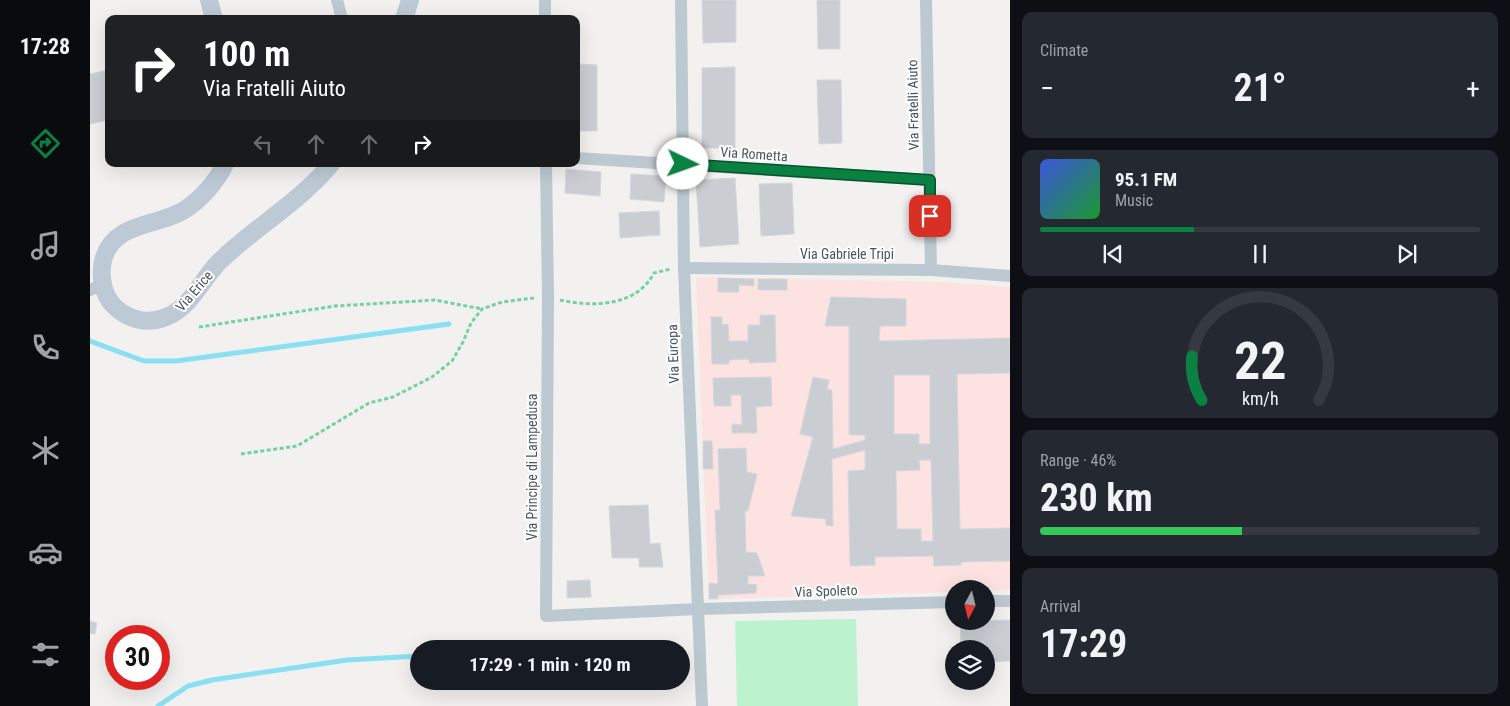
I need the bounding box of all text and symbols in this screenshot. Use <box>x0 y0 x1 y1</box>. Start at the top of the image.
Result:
text: 17:28 <box>20 34 70 59</box>
text: 100 m <box>203 34 290 75</box>
icon: right <box>120 35 185 100</box>
text: Climate <box>1040 41 1088 60</box>
street label: Via Fratelli Aiuto <box>904 59 922 151</box>
text: 21° <box>1233 66 1287 110</box>
text: − <box>1040 72 1054 105</box>
text: + <box>1466 72 1480 105</box>
text: Via Fratelli Aiuto <box>203 76 346 101</box>
icon: directions <box>28 126 63 161</box>
icon: left <box>249 130 277 158</box>
icon: ahead <box>302 130 330 158</box>
icon: ahead <box>355 130 383 158</box>
icon: right <box>408 130 436 158</box>
position arrow <box>656 137 708 189</box>
street label: Via Rometta <box>720 144 788 164</box>
text: 95.1 FM <box>1115 168 1177 191</box>
text: Music <box>1115 191 1153 210</box>
pin <box>909 195 951 237</box>
icon: arrive <box>916 202 944 230</box>
icon: music <box>28 228 63 263</box>
icon: previous <box>1099 240 1127 268</box>
icon: pause <box>1246 240 1274 268</box>
icon: next <box>1393 240 1421 268</box>
street label: Via Gabriele Tripi <box>800 246 894 262</box>
street label: Via Erice <box>172 267 216 315</box>
street label: Via Europa <box>664 324 682 384</box>
icon: phone <box>28 330 63 365</box>
text: 22 <box>1234 331 1286 392</box>
text: km/h <box>1242 388 1278 409</box>
street label: Via Principe di Lampedusa <box>524 394 540 540</box>
icon: climate <box>28 433 63 468</box>
text: Range · 46% <box>1040 451 1116 470</box>
text: 230 km <box>1040 476 1153 520</box>
icon: car <box>28 535 63 570</box>
north arrow <box>945 580 995 630</box>
map controls <box>945 580 995 690</box>
street label: Via Spoleto <box>794 582 858 600</box>
text: Arrival <box>1040 597 1081 616</box>
text: 17:29 <box>1040 622 1127 666</box>
speed limit sign: 30 <box>105 625 170 690</box>
icon: filters <box>28 637 63 672</box>
button: layers <box>945 640 995 690</box>
text: 17:29 · 1 min · 120 m <box>469 653 631 676</box>

